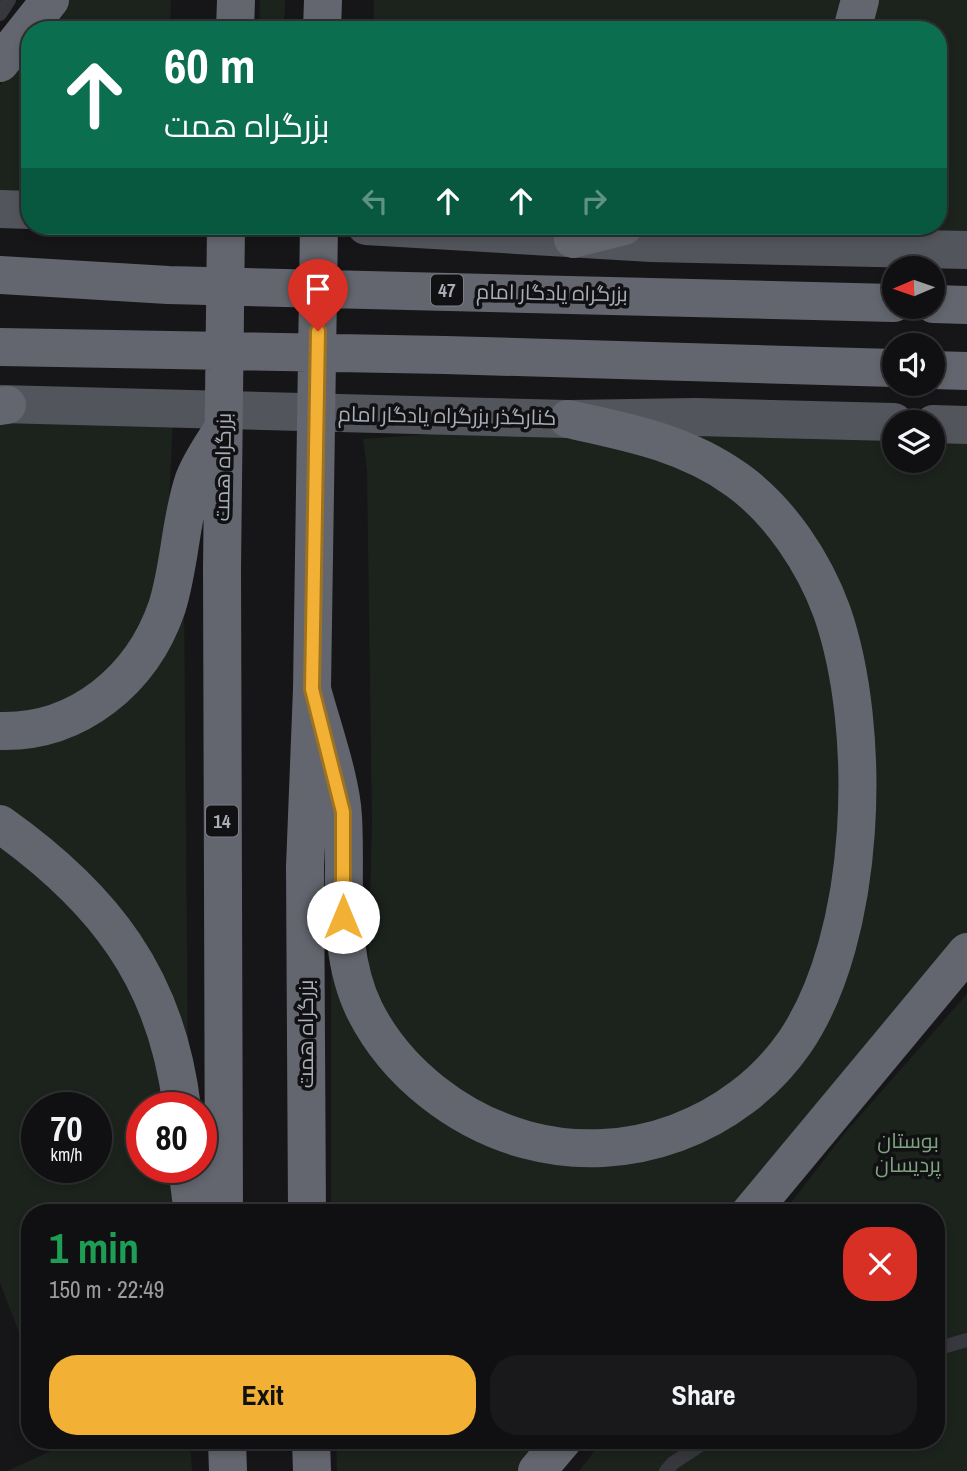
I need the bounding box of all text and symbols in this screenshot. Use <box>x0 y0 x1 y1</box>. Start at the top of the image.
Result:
text: 60 m <box>164 32 256 98</box>
icon: ahead <box>49 49 140 140</box>
text: بزرگراه همت <box>164 104 330 147</box>
icon: left <box>356 182 394 220</box>
icon: ahead <box>429 182 467 220</box>
icon: ahead <box>502 182 540 220</box>
icon: right <box>575 182 613 220</box>
north arrow <box>882 256 945 318</box>
map controls <box>882 256 945 473</box>
pin <box>288 259 348 331</box>
icon: arrive <box>299 270 337 308</box>
road number: 47 <box>431 274 463 306</box>
street label: بزرگراه یادگار امام <box>476 277 628 308</box>
button: sound <box>882 333 945 396</box>
street label: کنارگذر بزرگراه یادگار امام <box>338 399 556 432</box>
button: layers <box>882 410 945 473</box>
street label: بزرگراه همت <box>207 412 238 522</box>
road number: 14 <box>206 806 238 836</box>
position arrow <box>306 880 380 954</box>
street label: بزرگراه همت <box>291 980 320 1088</box>
speed limit sign: 80 <box>126 1092 217 1183</box>
text: 70 <box>51 1105 82 1152</box>
park label: بوستان پردیسان <box>875 1126 941 1179</box>
text: km/h <box>51 1142 83 1167</box>
text: 1 min <box>49 1220 139 1276</box>
button: close <box>843 1227 917 1301</box>
text: 150 m · 22:49 <box>49 1274 164 1305</box>
button: Exit <box>49 1355 476 1435</box>
button: Share <box>490 1355 917 1435</box>

